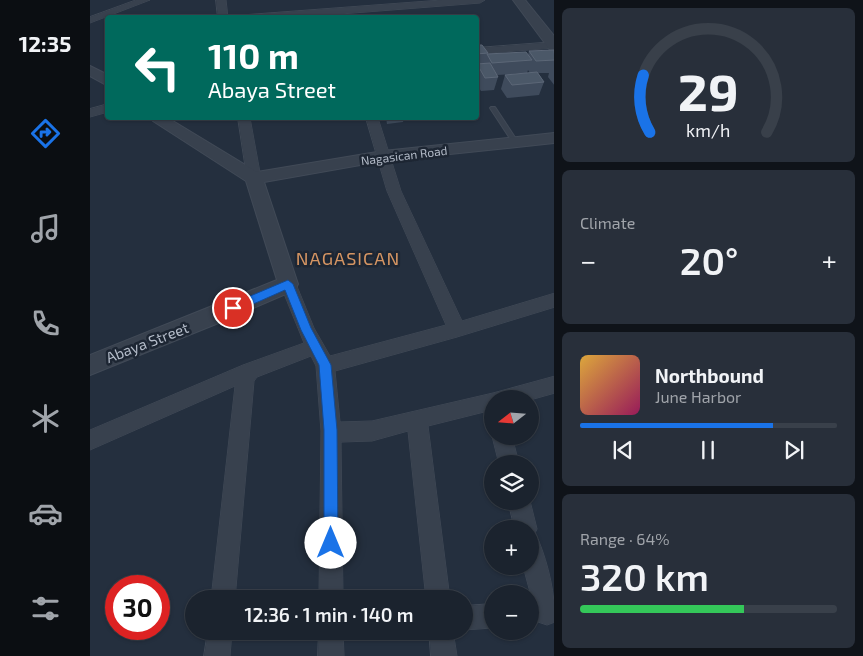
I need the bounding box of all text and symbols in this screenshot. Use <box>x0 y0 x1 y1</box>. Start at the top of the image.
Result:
text: 12:35 <box>19 30 71 56</box>
text: 110 m <box>208 34 299 76</box>
icon: left <box>125 35 190 100</box>
text: 29 <box>678 59 739 121</box>
text: Abaya Street <box>208 76 336 102</box>
icon: directions <box>28 116 63 151</box>
text: km/h <box>686 119 731 141</box>
street label: Nagasican Road <box>360 143 448 167</box>
icon: music <box>28 211 63 246</box>
text: Climate <box>580 213 635 232</box>
text: 20° <box>680 237 738 283</box>
text: − <box>580 243 596 277</box>
text: + <box>822 243 837 277</box>
district label: NAGASICAN <box>296 247 400 269</box>
pin <box>212 287 254 329</box>
icon: arrive <box>219 294 247 322</box>
icon: phone <box>28 306 63 341</box>
street label: Abaya Street <box>103 318 191 366</box>
text: Northbound <box>655 364 764 387</box>
text: June Harbor <box>655 387 742 406</box>
north arrow <box>484 390 539 445</box>
map controls <box>484 390 539 640</box>
icon: climate <box>28 401 63 436</box>
icon: previous <box>609 436 637 464</box>
icon: pause <box>694 436 722 464</box>
icon: next <box>780 436 808 464</box>
button: layers <box>484 455 539 510</box>
icon: car <box>28 496 63 531</box>
position arrow <box>304 516 356 568</box>
button: + <box>484 520 539 575</box>
text: Range · 64% <box>580 529 670 548</box>
text: 320 km <box>580 553 709 599</box>
speed limit sign: 30 <box>105 575 170 640</box>
button: − <box>484 585 539 640</box>
icon: filters <box>28 591 63 626</box>
text: 12:36 · 1 min · 140 m <box>245 603 413 626</box>

